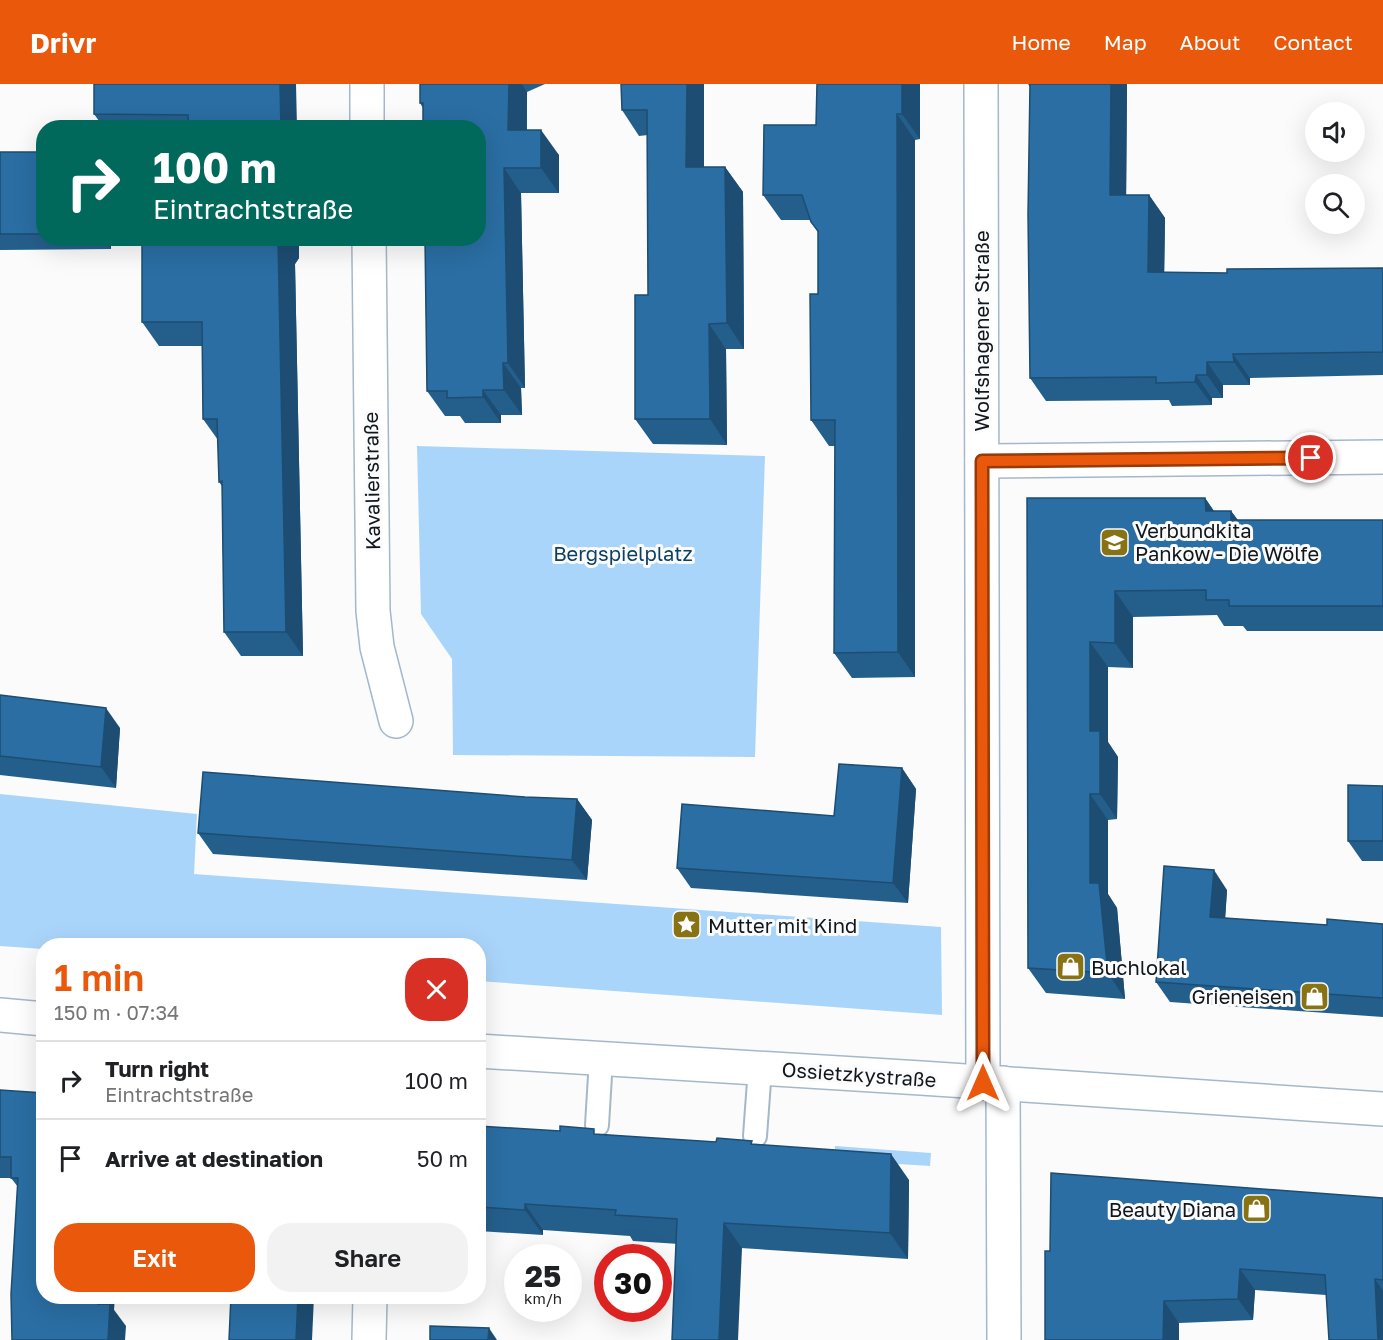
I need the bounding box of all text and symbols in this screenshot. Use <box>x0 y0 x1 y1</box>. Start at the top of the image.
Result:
text: Drivr <box>30 26 96 59</box>
text: Home <box>1011 29 1071 55</box>
text: Map <box>1104 29 1147 55</box>
text: About <box>1180 29 1240 55</box>
text: Contact <box>1273 29 1353 55</box>
map controls <box>1305 102 1365 234</box>
button: sound <box>1305 102 1365 162</box>
text: 100 m <box>153 142 276 192</box>
icon: right <box>54 144 132 222</box>
button: search <box>1305 174 1365 234</box>
text: Eintrachtstraße <box>153 193 353 225</box>
street label: Wolfshagener Straße <box>969 231 993 432</box>
street label: Kavalierstraße <box>358 412 384 550</box>
pin <box>1285 432 1336 483</box>
icon: arrive <box>1294 441 1327 474</box>
place label: Verbundkita Pankow - Die Wölfe <box>1135 518 1319 565</box>
school or university icon: Verbundkita Pankow - Die Wölfe <box>1098 526 1130 558</box>
park label: Bergspielplatz <box>553 541 693 565</box>
place icon: Mutter mit Kind <box>671 909 703 941</box>
place label: Mutter mit Kind <box>708 913 857 937</box>
shop icon: Buchlokal <box>1054 951 1086 983</box>
place label: Buchlokal <box>1091 955 1187 979</box>
text: 1 min <box>54 956 144 999</box>
button: close <box>405 958 468 1021</box>
shop icon: Grieneisen <box>1299 980 1331 1012</box>
place label: Grieneisen <box>1191 984 1294 1008</box>
text: 150 m · 07:34 <box>54 1000 179 1024</box>
position arrow <box>951 1051 1015 1115</box>
text: Turn right <box>105 1055 209 1082</box>
street label: Ossietzkystraße <box>781 1057 937 1091</box>
icon: right <box>54 1064 87 1097</box>
text: 100 m <box>405 1067 468 1094</box>
text: Eintrachtstraße <box>105 1082 253 1106</box>
icon: arrive <box>54 1142 87 1175</box>
text: Arrive at destination <box>105 1145 323 1172</box>
text: 50 m <box>417 1145 468 1172</box>
shop icon: Beauty Diana <box>1241 1193 1273 1225</box>
place label: Beauty Diana <box>1109 1197 1236 1221</box>
button: Exit <box>54 1223 255 1292</box>
button: Share <box>267 1223 468 1292</box>
speed limit sign: 30 <box>594 1244 672 1322</box>
text: 25 <box>525 1258 561 1294</box>
text: km/h <box>524 1289 562 1307</box>

